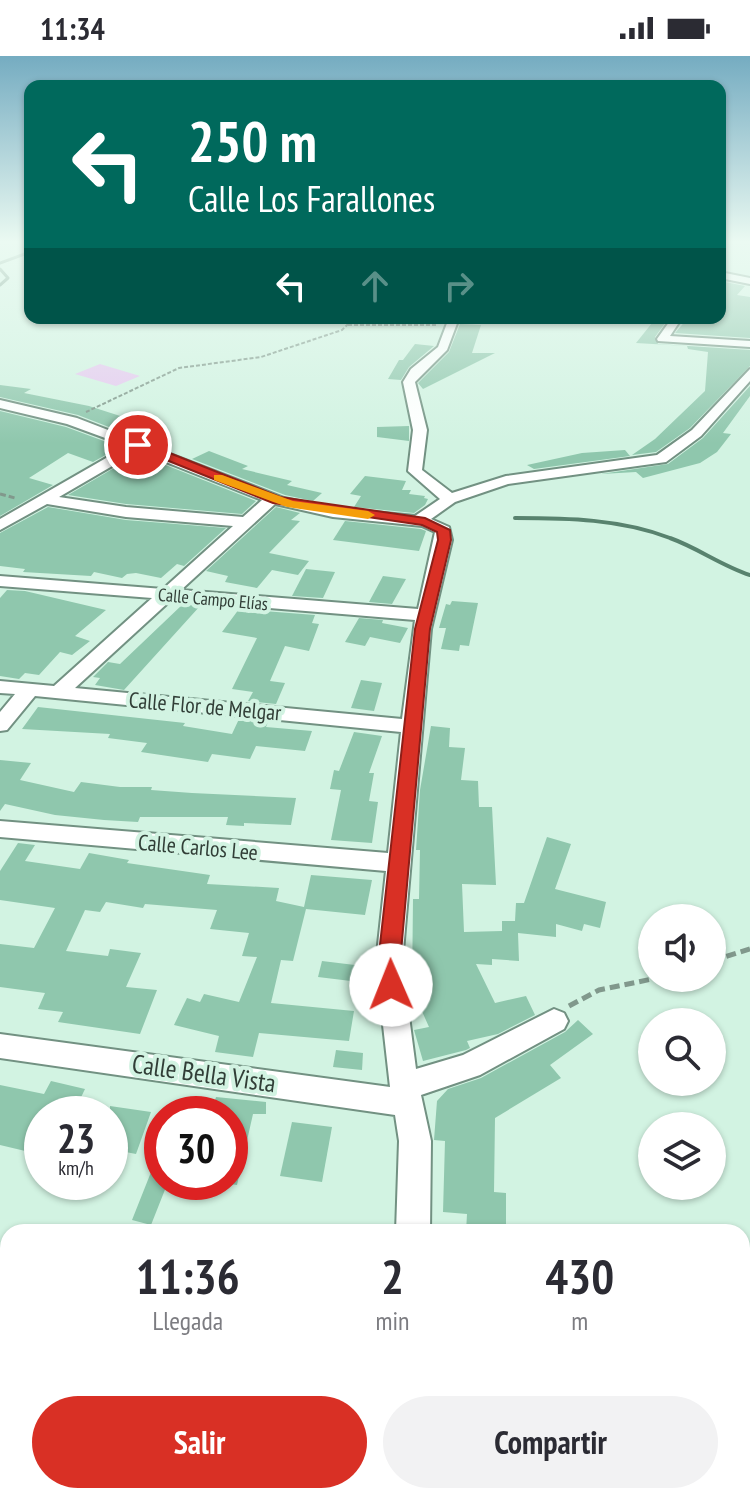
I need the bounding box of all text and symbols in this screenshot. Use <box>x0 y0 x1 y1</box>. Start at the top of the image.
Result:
text: 11:34 <box>40 9 105 48</box>
text: 250 m <box>188 105 317 177</box>
icon: left <box>56 112 160 216</box>
text: Calle Los Farallones <box>188 175 435 222</box>
icon: left <box>269 264 313 308</box>
icon: ahead <box>353 264 397 308</box>
icon: right <box>437 264 481 308</box>
pin <box>104 411 172 479</box>
icon: arrive <box>116 423 160 467</box>
street label: Calle Campo Elías <box>157 583 269 615</box>
street label: Calle Flor de Melgar <box>128 685 282 727</box>
street label: Calle Carlos Lee <box>137 828 259 866</box>
map controls <box>638 904 726 1200</box>
button: sound <box>638 904 726 992</box>
position arrow <box>349 943 433 1027</box>
button: search <box>638 1008 726 1096</box>
street label: Calle Bella Vista <box>130 1047 278 1099</box>
speed limit sign: 30 <box>144 1096 248 1200</box>
text: 23 <box>57 1112 95 1164</box>
button: layers <box>638 1112 726 1200</box>
text: km/h <box>58 1155 94 1181</box>
text: 11:36 <box>136 1245 240 1307</box>
text: 2 <box>381 1245 404 1307</box>
text: 430 <box>545 1245 614 1307</box>
text: Llegada <box>152 1304 223 1337</box>
text: min <box>375 1304 409 1337</box>
text: m <box>571 1304 588 1337</box>
button: Salir <box>32 1396 367 1488</box>
button: Compartir <box>383 1396 718 1488</box>

